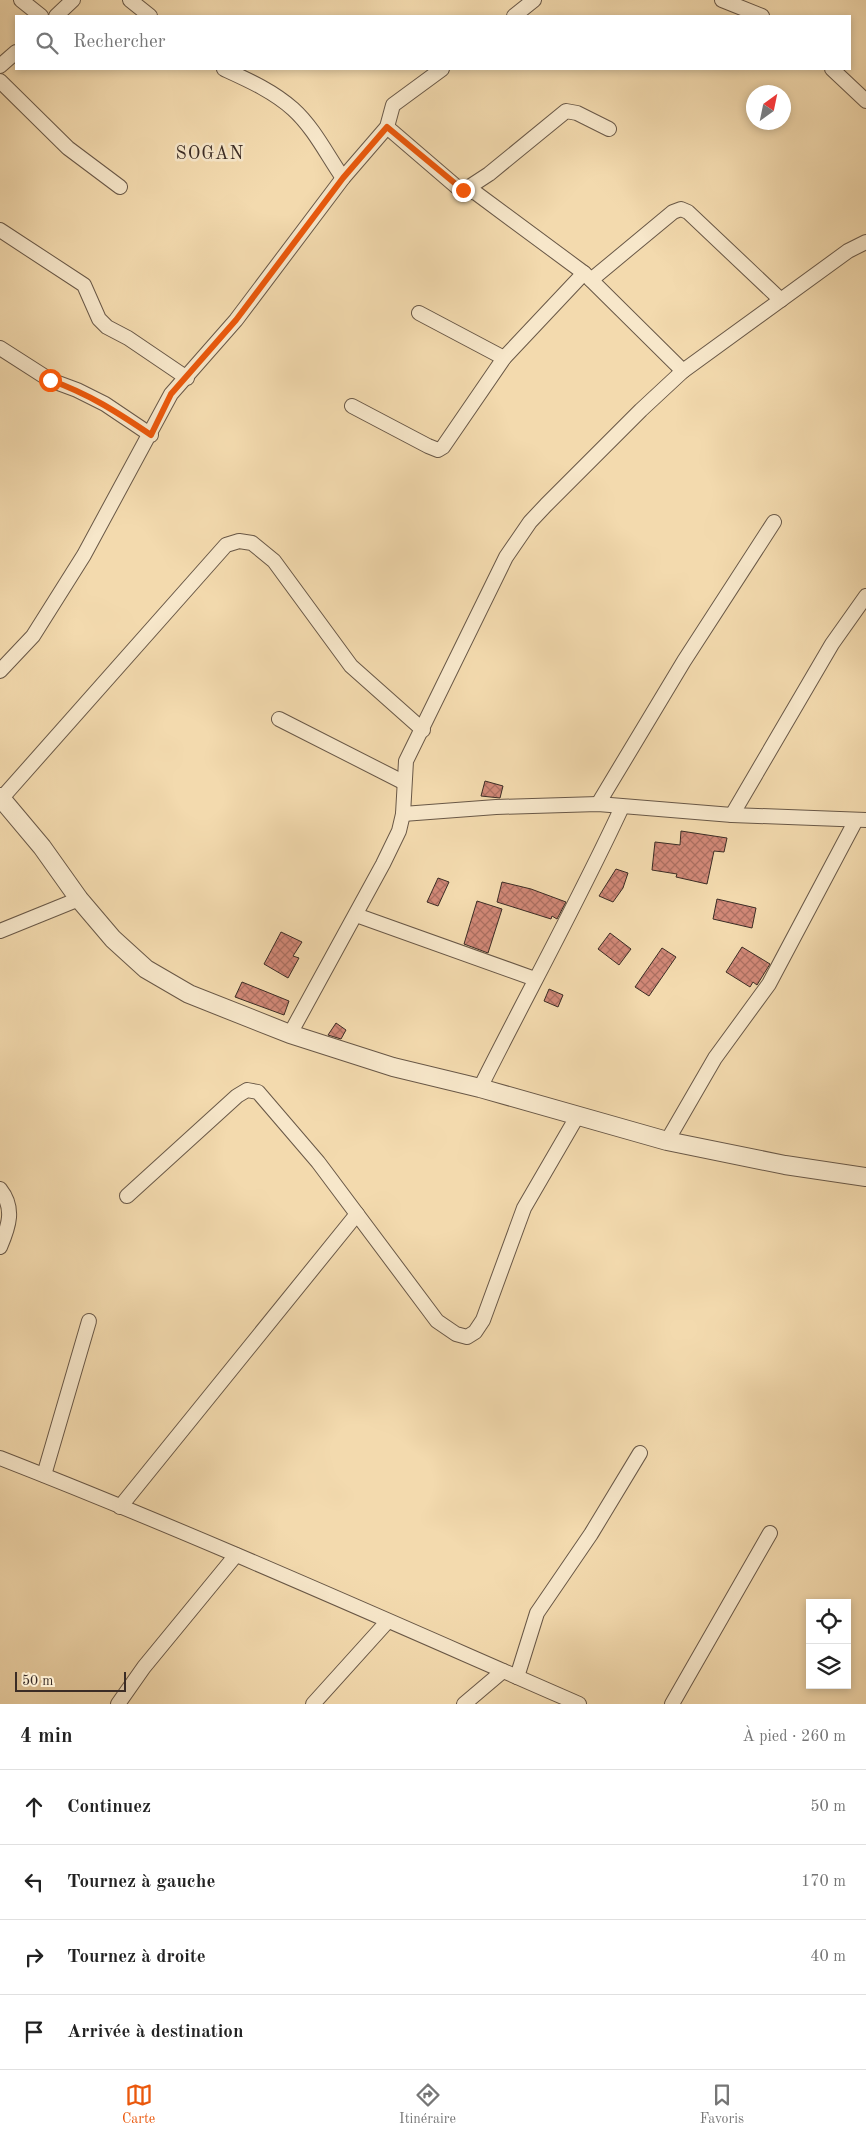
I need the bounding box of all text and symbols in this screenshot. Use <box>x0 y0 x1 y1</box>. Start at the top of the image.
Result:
search box <box>15 15 851 70</box>
icon: search <box>33 29 61 57</box>
text: Rechercher <box>73 33 166 52</box>
north arrow <box>746 85 791 130</box>
district label: SOGAN <box>176 145 244 163</box>
route end <box>452 179 475 202</box>
route start <box>39 369 62 392</box>
map controls <box>806 1599 851 1689</box>
button: locate <box>806 1599 851 1644</box>
button: layers <box>806 1644 851 1689</box>
scale bar <box>15 1669 126 1692</box>
text: 50 m <box>22 1674 53 1688</box>
text: 4 min <box>20 1726 73 1747</box>
text: À pied · 260 m <box>743 1729 846 1745</box>
icon: ahead <box>20 1793 48 1821</box>
text: Continuez <box>67 1798 151 1817</box>
text: 50 m <box>810 1799 846 1815</box>
icon: left <box>20 1868 48 1896</box>
text: Tournez à gauche <box>67 1873 215 1892</box>
text: 170 m <box>801 1874 846 1890</box>
icon: right <box>20 1943 48 1971</box>
text: Tournez à droite <box>67 1948 206 1967</box>
text: 40 m <box>810 1949 846 1965</box>
icon: arrive <box>20 2018 48 2046</box>
text: Arrivée à destination <box>67 2023 243 2042</box>
tab: Carte <box>122 2081 155 2128</box>
tab: Itinéraire <box>399 2081 456 2128</box>
tab: Favoris <box>700 2081 744 2128</box>

